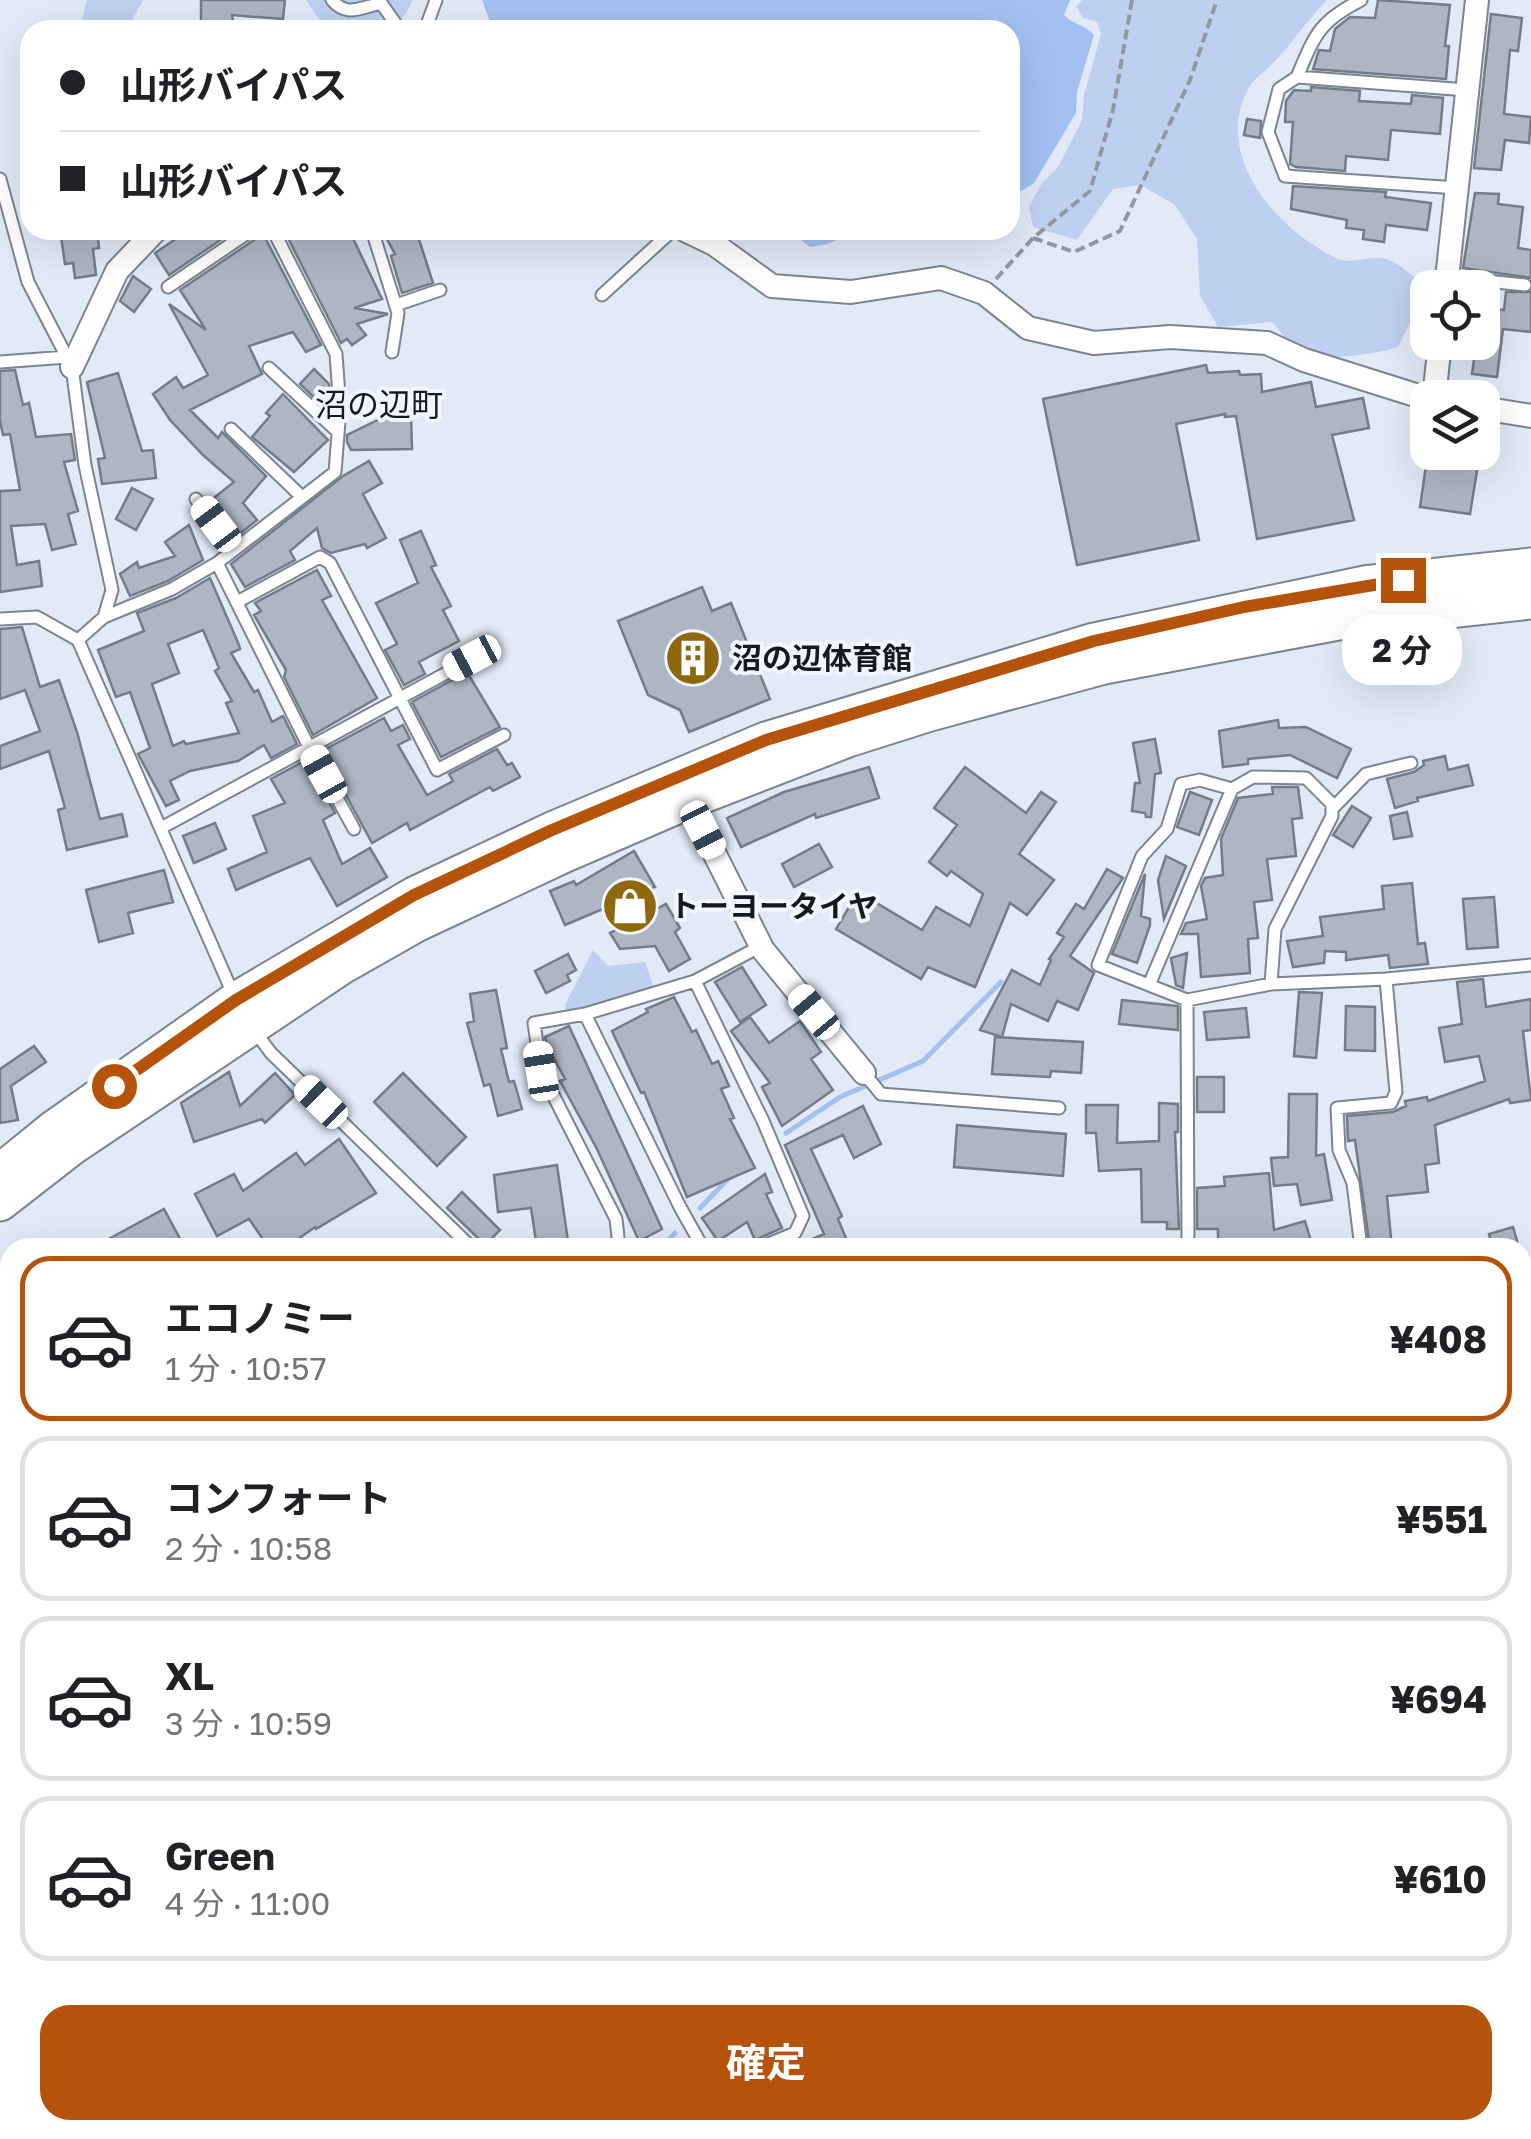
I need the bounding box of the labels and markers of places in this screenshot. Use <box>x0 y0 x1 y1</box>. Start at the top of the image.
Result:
building icon: 沼の辺体育館 <box>663 628 723 688</box>
place label: 沼の辺体育館 <box>732 640 912 676</box>
shop icon: トーヨータイヤ <box>600 876 660 936</box>
place label: トーヨータイヤ <box>669 888 878 924</box>

